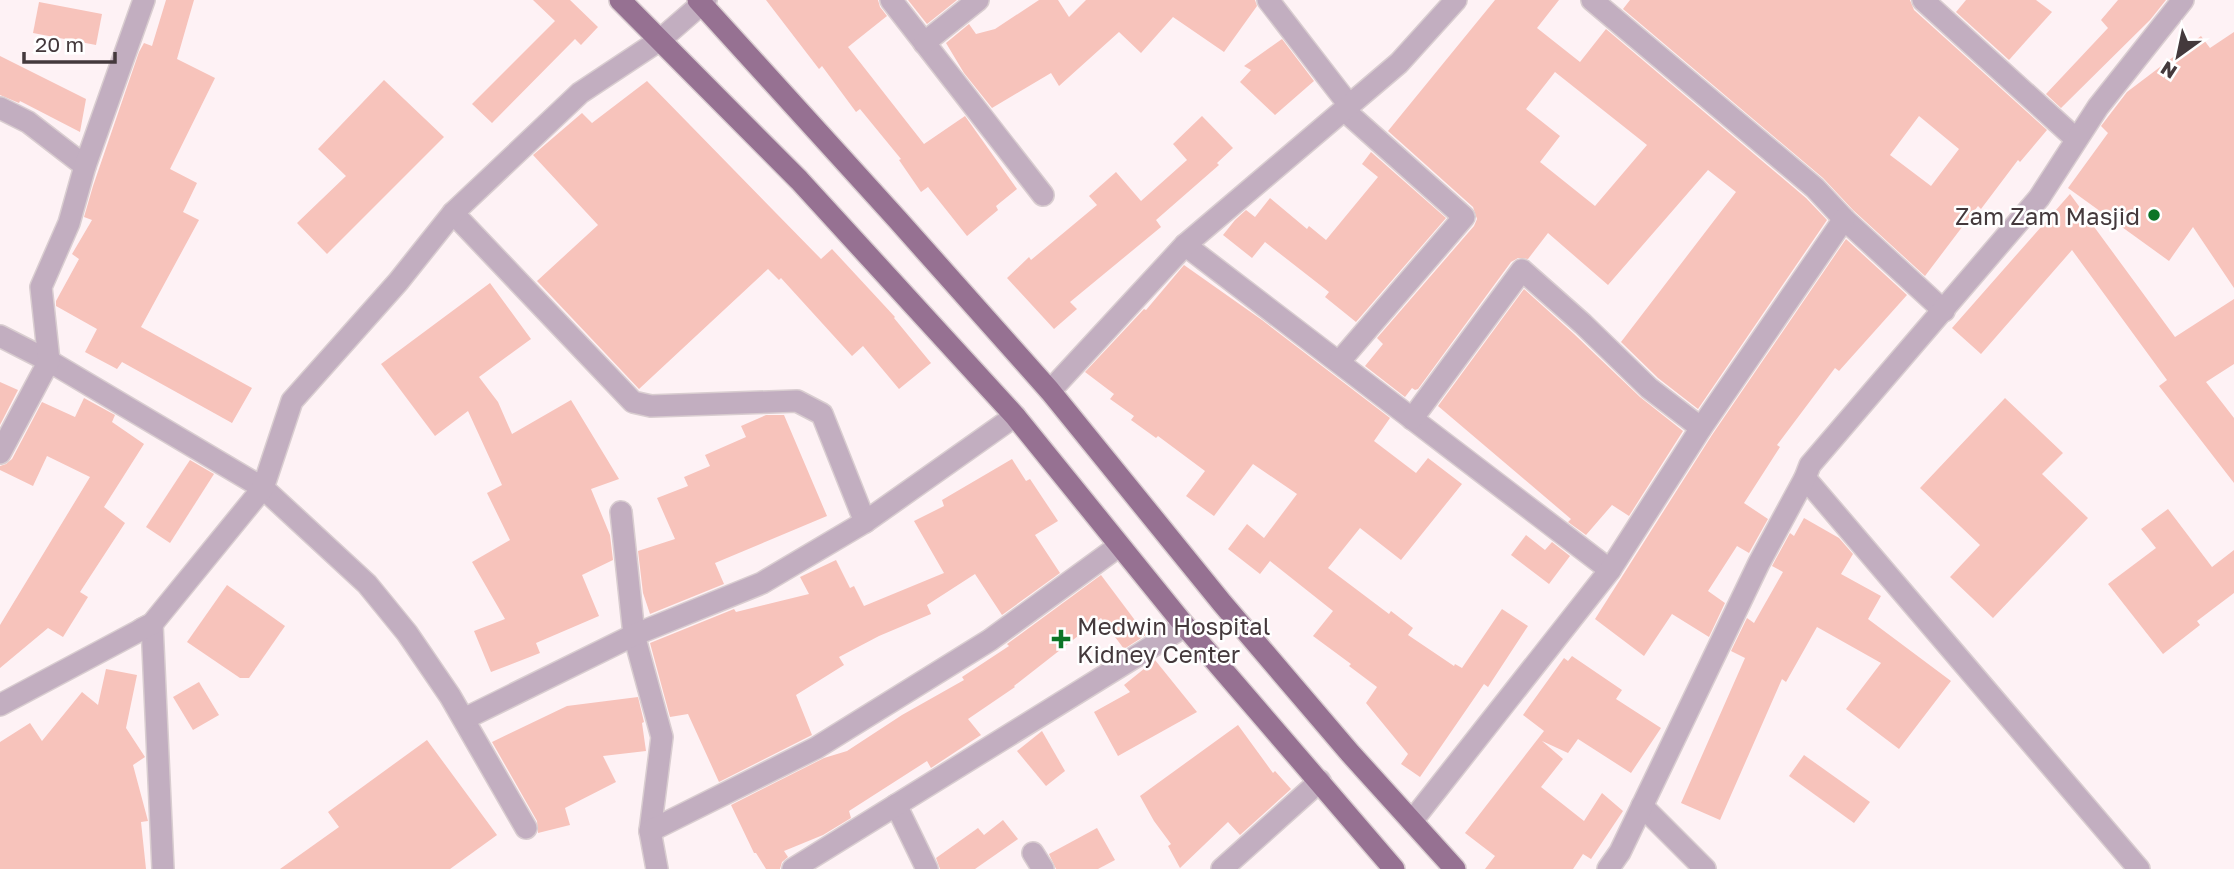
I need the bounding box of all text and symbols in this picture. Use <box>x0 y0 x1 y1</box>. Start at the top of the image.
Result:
scale bar <box>24 21 116 65</box>
north arrow <box>2143 21 2213 91</box>
text: 20 m <box>35 31 84 57</box>
text: N <box>2156 57 2181 84</box>
place label: Zam Zam Masjid <box>1955 201 2140 230</box>
marker: Zam Zam Masjid <box>2146 207 2162 223</box>
place label: Medwin Hospital Kidney Center <box>1077 611 1270 668</box>
marker: Medwin Hospital Kidney Center <box>1051 629 1071 649</box>

